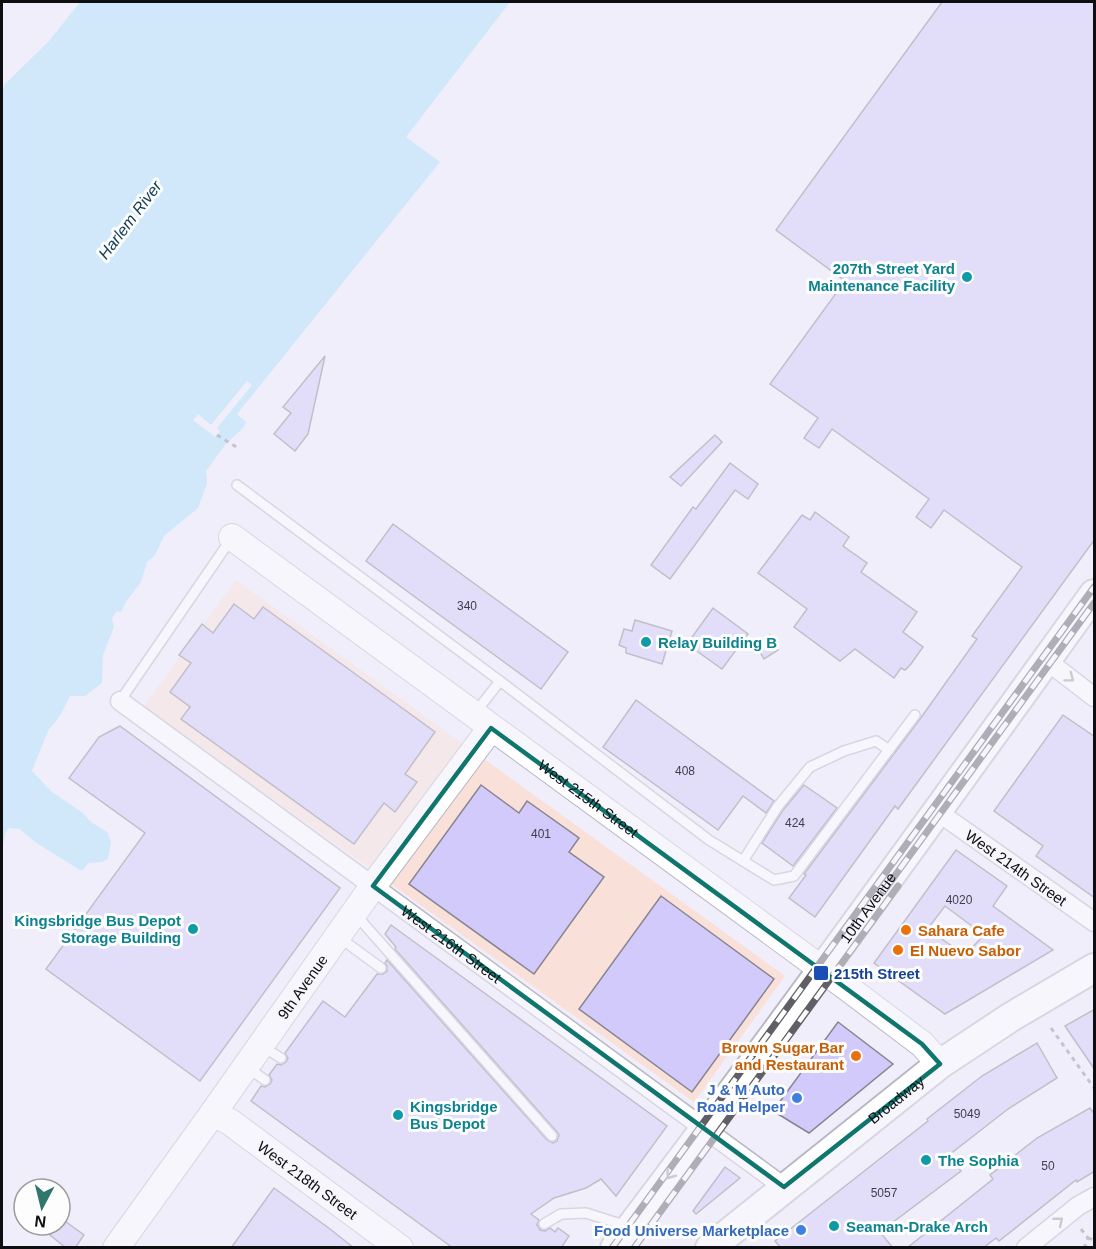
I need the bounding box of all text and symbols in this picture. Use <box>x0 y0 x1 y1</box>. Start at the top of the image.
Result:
water label: Harlem River <box>95 177 165 262</box>
place label: 207th Street Yard Maintenance Facility <box>808 260 956 294</box>
marker: 207th Street Yard Maintenance Facility <box>960 270 974 284</box>
house number: 340 <box>457 599 477 613</box>
place label: Relay Building B <box>658 634 777 651</box>
marker: Relay Building B <box>639 635 653 649</box>
one-way arrow <box>1064 671 1075 682</box>
street label: West 215th Street <box>535 756 643 841</box>
house number: 408 <box>675 764 695 778</box>
house number: 424 <box>785 816 805 830</box>
street label: West 214th Street <box>963 826 1071 909</box>
house number: 401 <box>531 827 551 841</box>
street label: 10th Avenue <box>836 869 899 946</box>
house number: 4020 <box>946 893 973 907</box>
street label: West 216th Street <box>398 901 506 986</box>
place label: Kingsbridge Bus Depot Storage Building <box>14 912 181 946</box>
marker: Kingsbridge Bus Depot Storage Building <box>186 922 200 936</box>
place label: Sahara Cafe <box>918 922 1005 939</box>
marker: Sahara Cafe <box>899 923 913 937</box>
place label: El Nuevo Sabor <box>910 942 1021 959</box>
marker: El Nuevo Sabor <box>891 943 905 957</box>
street label: 9th Avenue <box>274 951 331 1022</box>
marker: 215th Street <box>812 964 830 982</box>
place label: 215th Street <box>834 965 920 982</box>
place label: Brown Sugar Bar and Restaurant <box>721 1039 844 1073</box>
marker: Brown Sugar Bar and Restaurant <box>849 1049 863 1063</box>
street label: Broadway <box>864 1072 928 1127</box>
place label: J & M Auto Road Helper <box>697 1081 785 1115</box>
marker: J & M Auto Road Helper <box>790 1091 804 1105</box>
place label: Kingsbridge Bus Depot <box>410 1098 498 1132</box>
house number: 5049 <box>954 1107 981 1121</box>
marker: Kingsbridge Bus Depot <box>391 1108 405 1122</box>
street label: West 218th Street <box>255 1137 362 1223</box>
place label: The Sophia <box>938 1152 1019 1169</box>
marker: The Sophia <box>919 1153 933 1167</box>
house number: 50 <box>1041 1159 1055 1173</box>
one-way arrow <box>666 1168 677 1179</box>
north arrow <box>12 1177 72 1237</box>
house number: 5057 <box>871 1186 898 1200</box>
text: N <box>33 1212 47 1231</box>
one-way arrow <box>1053 1217 1064 1228</box>
place label: Seaman-Drake Arch <box>846 1218 988 1235</box>
marker: Seaman-Drake Arch <box>827 1219 841 1233</box>
place label: Food Universe Marketplace <box>594 1222 789 1239</box>
marker: Food Universe Marketplace <box>794 1223 808 1237</box>

